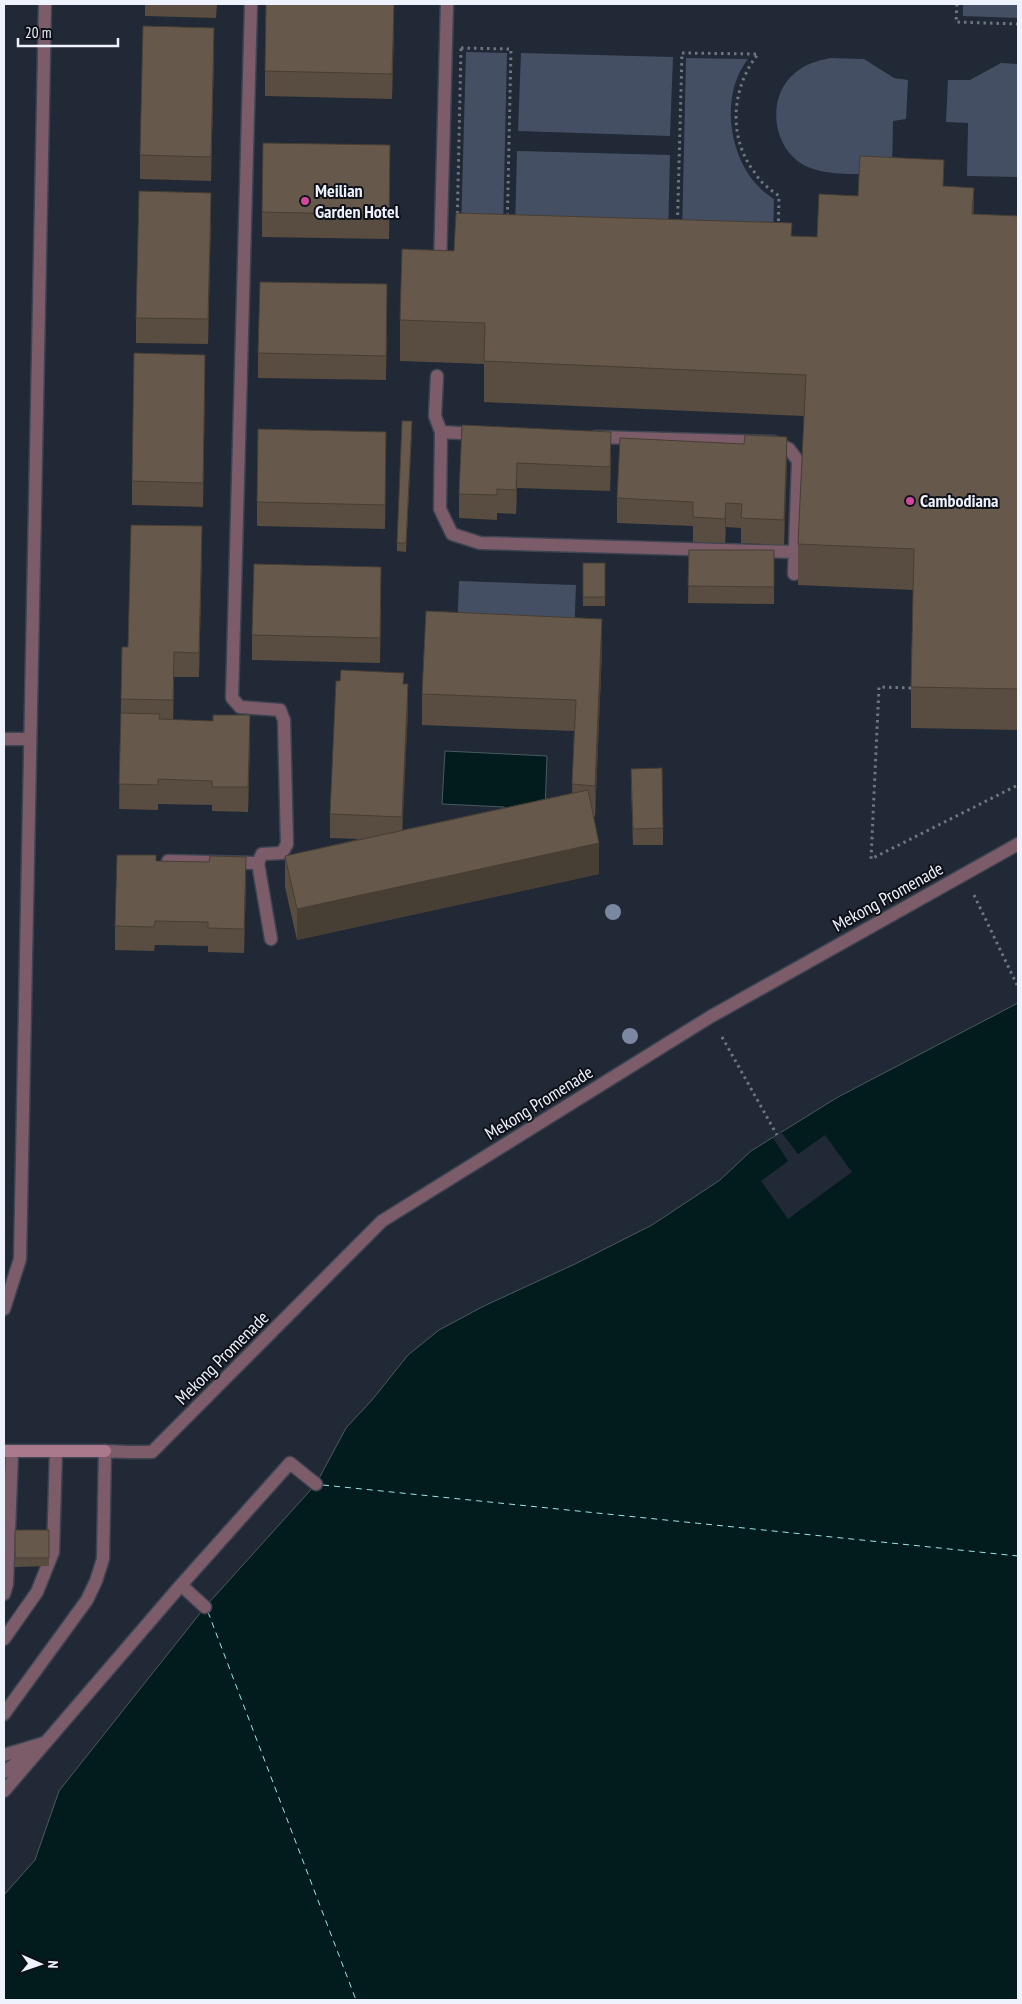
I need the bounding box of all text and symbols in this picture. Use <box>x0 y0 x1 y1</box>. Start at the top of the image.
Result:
scale bar <box>18 15 118 47</box>
text: 20 m <box>25 23 51 42</box>
place label: Meilian Garden Hotel <box>315 179 400 223</box>
marker: Meilian Garden Hotel <box>299 195 311 207</box>
place label: Cambodiana <box>920 489 998 512</box>
marker: Cambodiana <box>904 495 916 507</box>
street label: Mekong Promenade <box>828 857 947 936</box>
street label: Mekong Promenade <box>481 1060 597 1145</box>
street label: Mekong Promenade <box>170 1306 273 1409</box>
north arrow <box>15 1939 65 1989</box>
text: N <box>44 1960 62 1969</box>

